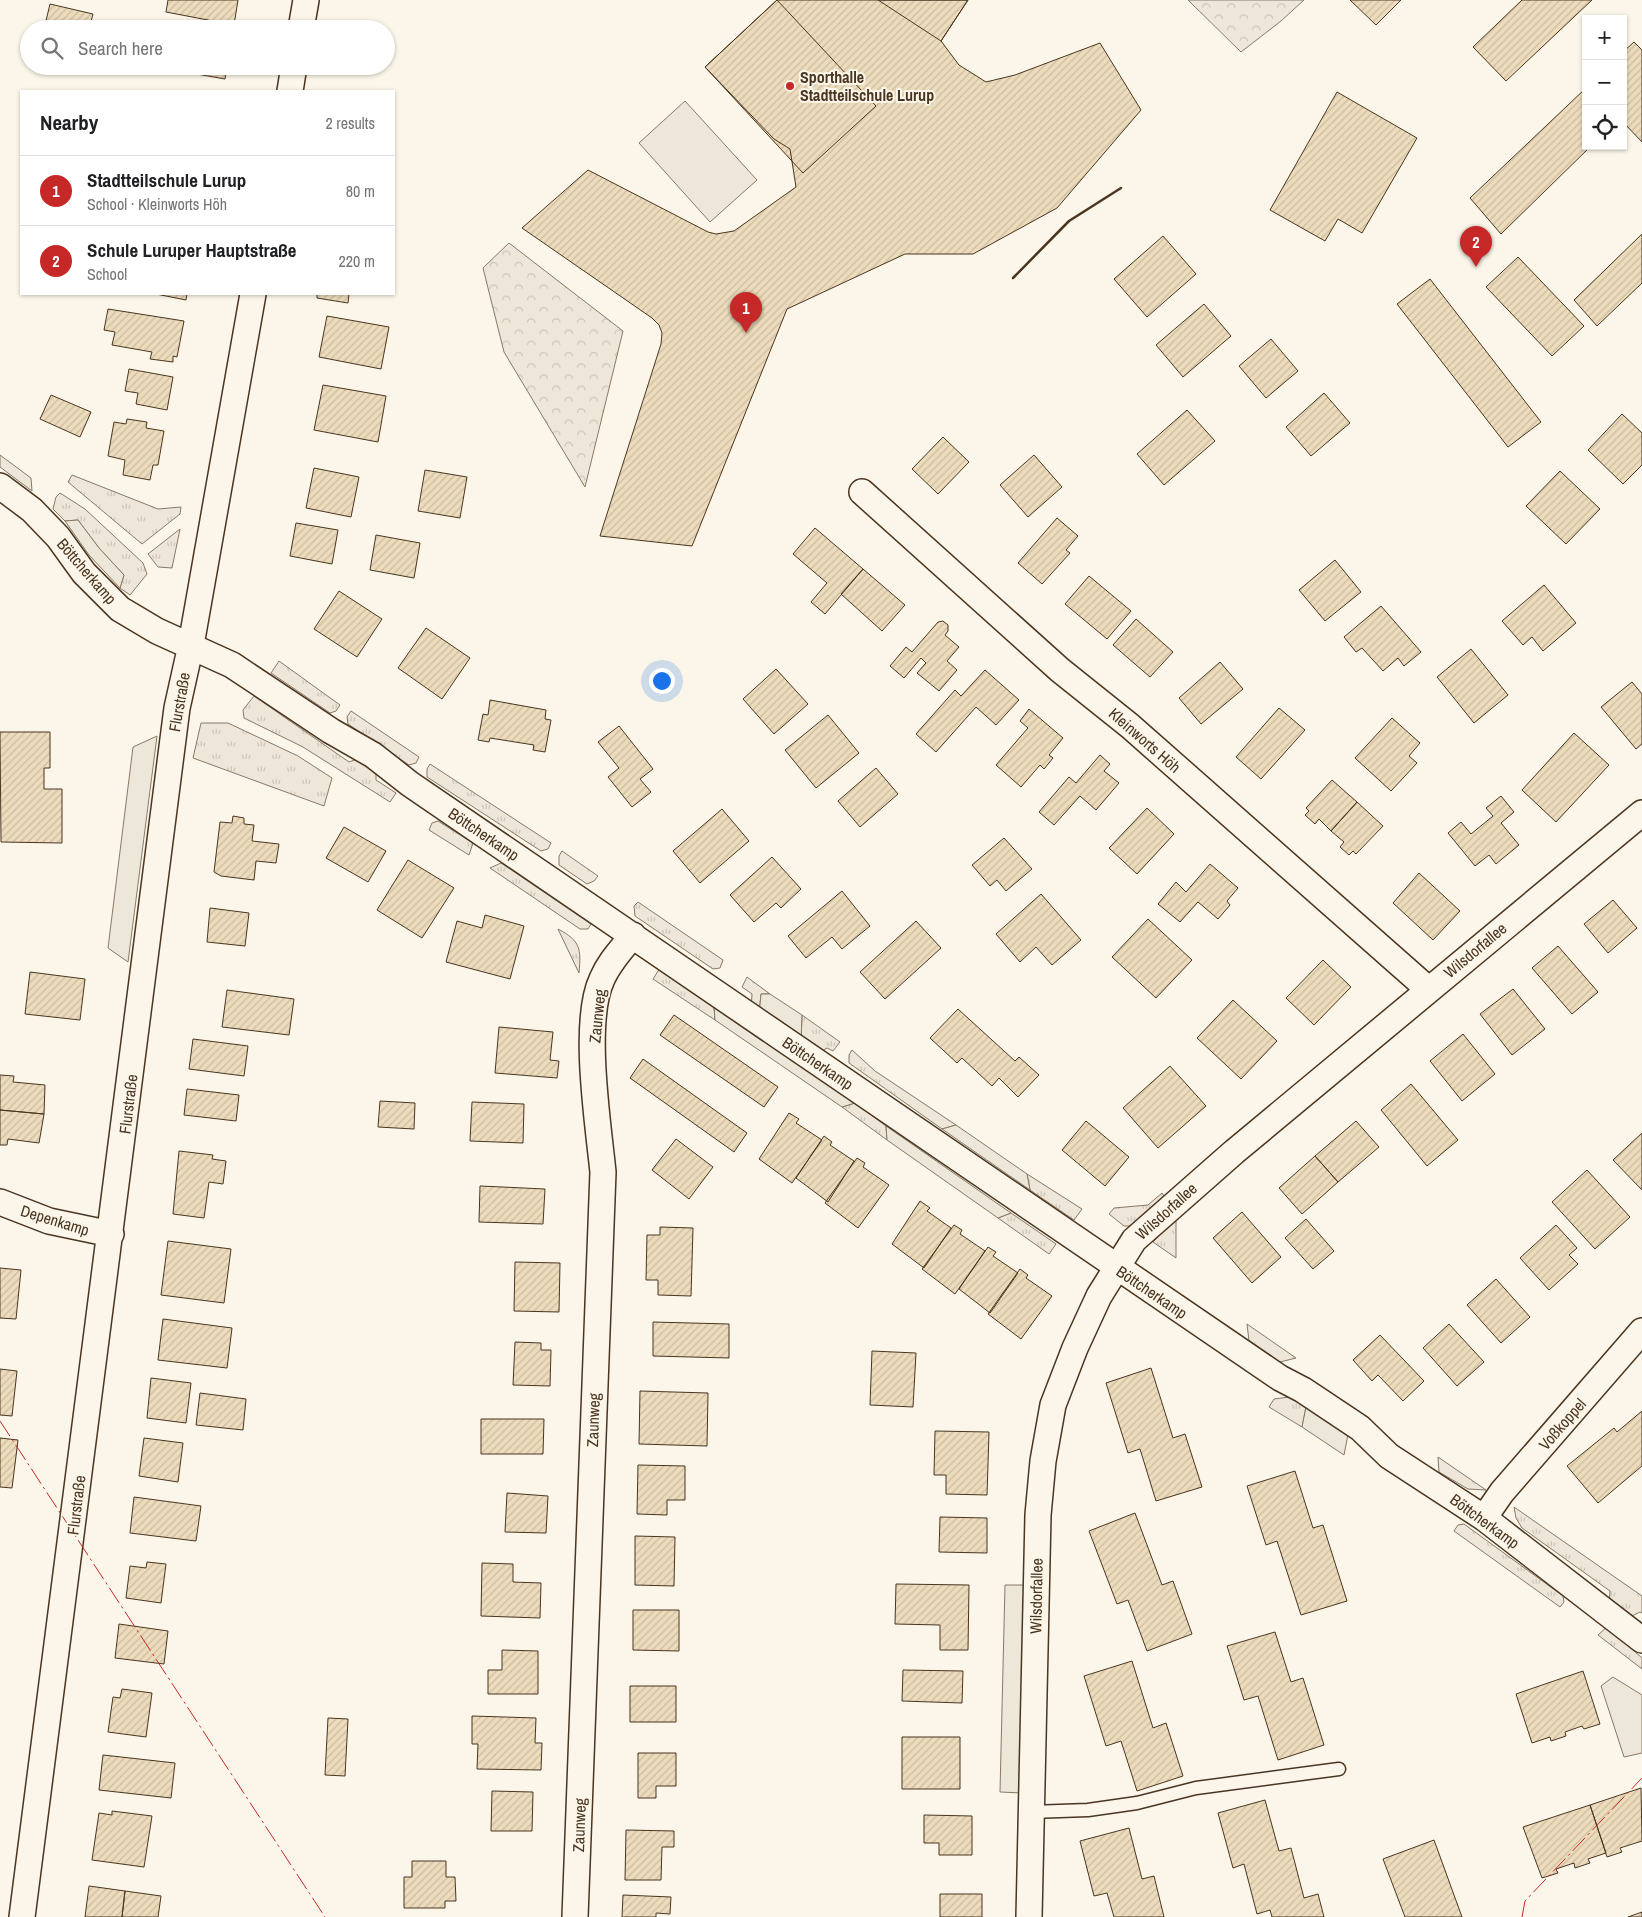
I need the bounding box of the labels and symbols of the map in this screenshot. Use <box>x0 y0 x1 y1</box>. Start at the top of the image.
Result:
place label: Sporthalle Stadtteilschule Lurup <box>800 66 934 106</box>
marker: Sporthalle Stadtteilschule Lurup <box>784 80 796 92</box>
pin: 2 <box>1460 226 1492 267</box>
pin: 1 <box>730 292 762 333</box>
street label: Böttcherkamp <box>52 533 122 609</box>
your location <box>649 668 675 694</box>
street label: Flurstraße <box>163 671 195 733</box>
street label: Kleinworts Höh <box>1104 703 1186 777</box>
street label: Böttcherkamp <box>444 802 524 866</box>
street label: Wilsdorfallee <box>1439 917 1511 983</box>
street label: Zaunweg <box>583 987 611 1044</box>
street label: Böttcherkamp <box>778 1031 858 1095</box>
street label: Flurstraße <box>113 1073 143 1135</box>
street label: Wilsdorfallee <box>1130 1177 1202 1245</box>
street label: Depenkamp <box>18 1199 92 1241</box>
street label: Böttcherkamp <box>1112 1260 1192 1324</box>
street label: Zaunweg <box>581 1392 605 1447</box>
street label: Voßkoppel <box>1533 1393 1591 1455</box>
street label: Flurstraße <box>61 1474 91 1536</box>
street label: Böttcherkamp <box>1446 1488 1524 1554</box>
street label: Wilsdorfallee <box>1024 1558 1048 1634</box>
street label: Zaunweg <box>567 1797 591 1852</box>

